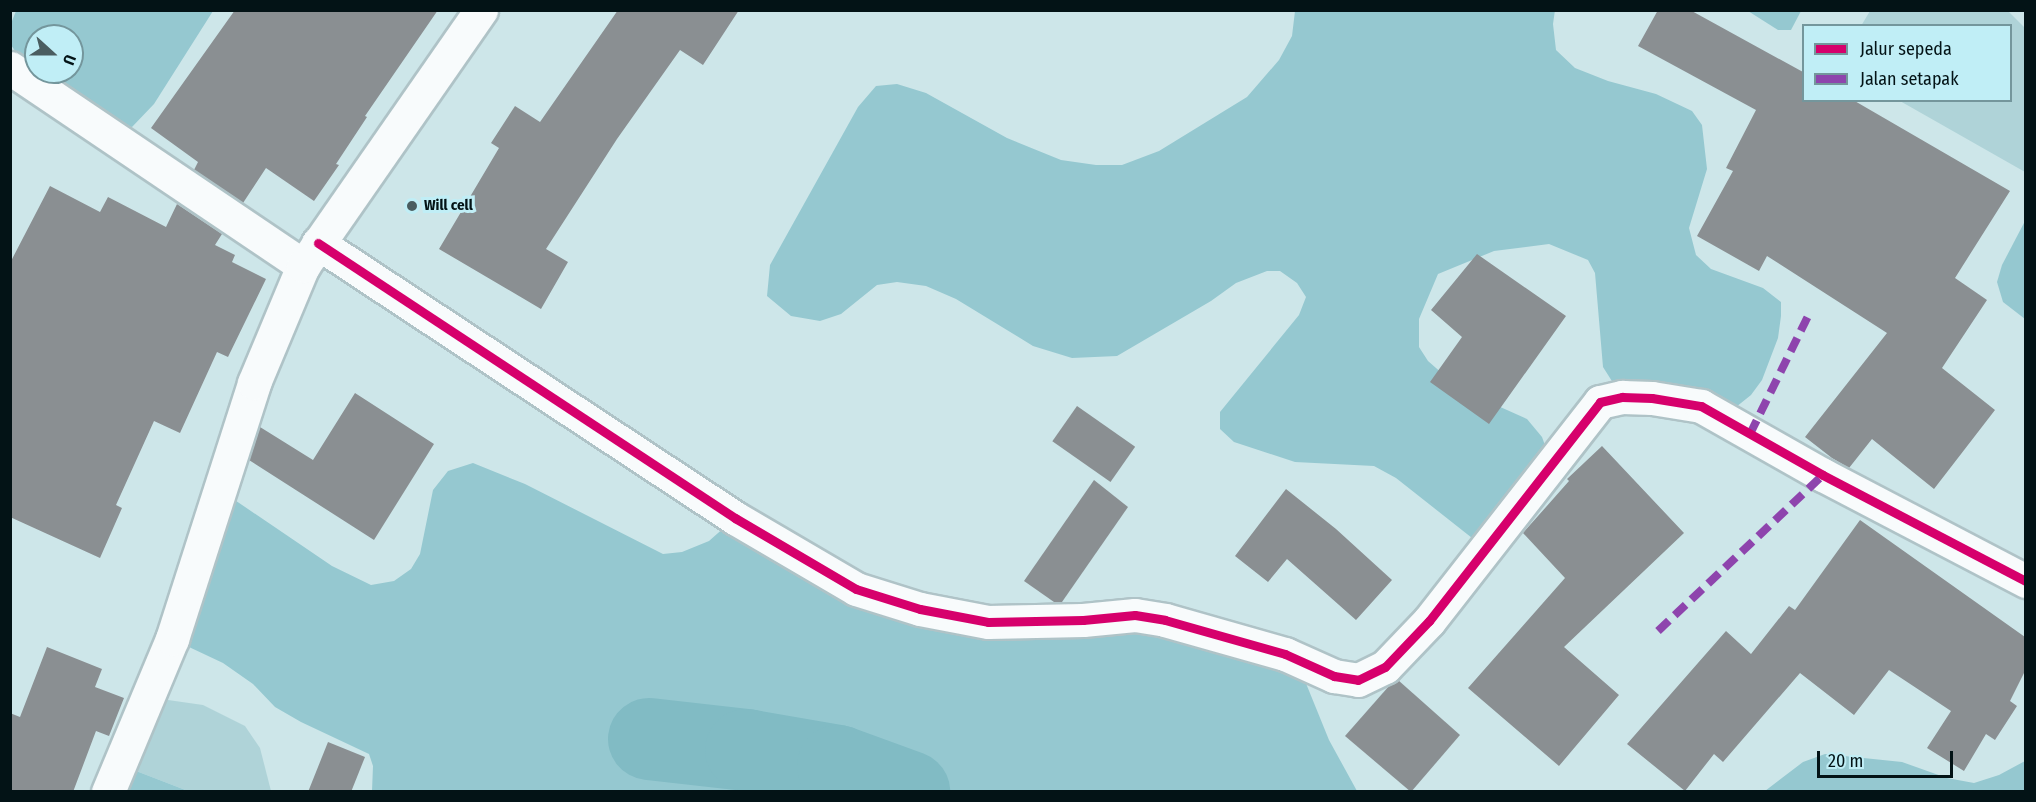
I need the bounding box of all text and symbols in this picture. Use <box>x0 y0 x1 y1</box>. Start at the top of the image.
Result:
north arrow <box>24 24 84 84</box>
legend <box>1802 24 2012 102</box>
text: Jalur sepeda <box>1860 38 1952 60</box>
text: U <box>59 52 80 68</box>
text: Jalan setapak <box>1860 68 1959 90</box>
place label: Will cell <box>424 197 473 215</box>
marker: Will cell <box>405 199 419 213</box>
scale bar <box>1820 739 1956 777</box>
text: 20 m <box>1828 750 1863 772</box>

